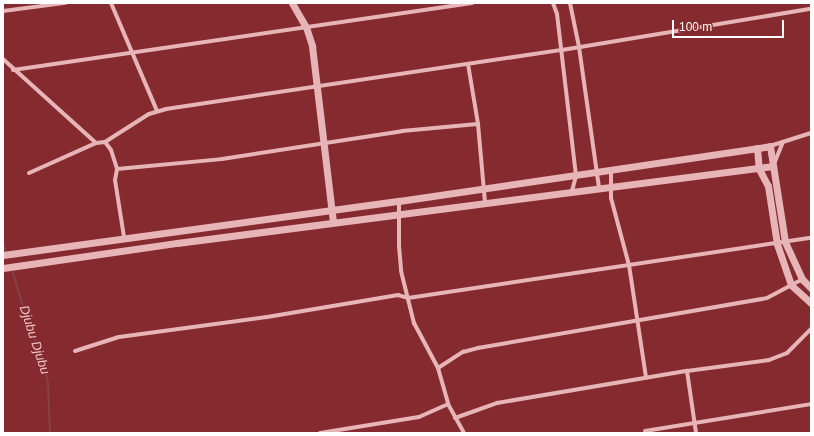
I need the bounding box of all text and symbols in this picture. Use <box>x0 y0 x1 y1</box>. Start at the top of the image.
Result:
scale bar <box>674 12 786 38</box>
text: 100 m <box>679 20 712 34</box>
water label: Djubu Djubu <box>16 304 52 376</box>

